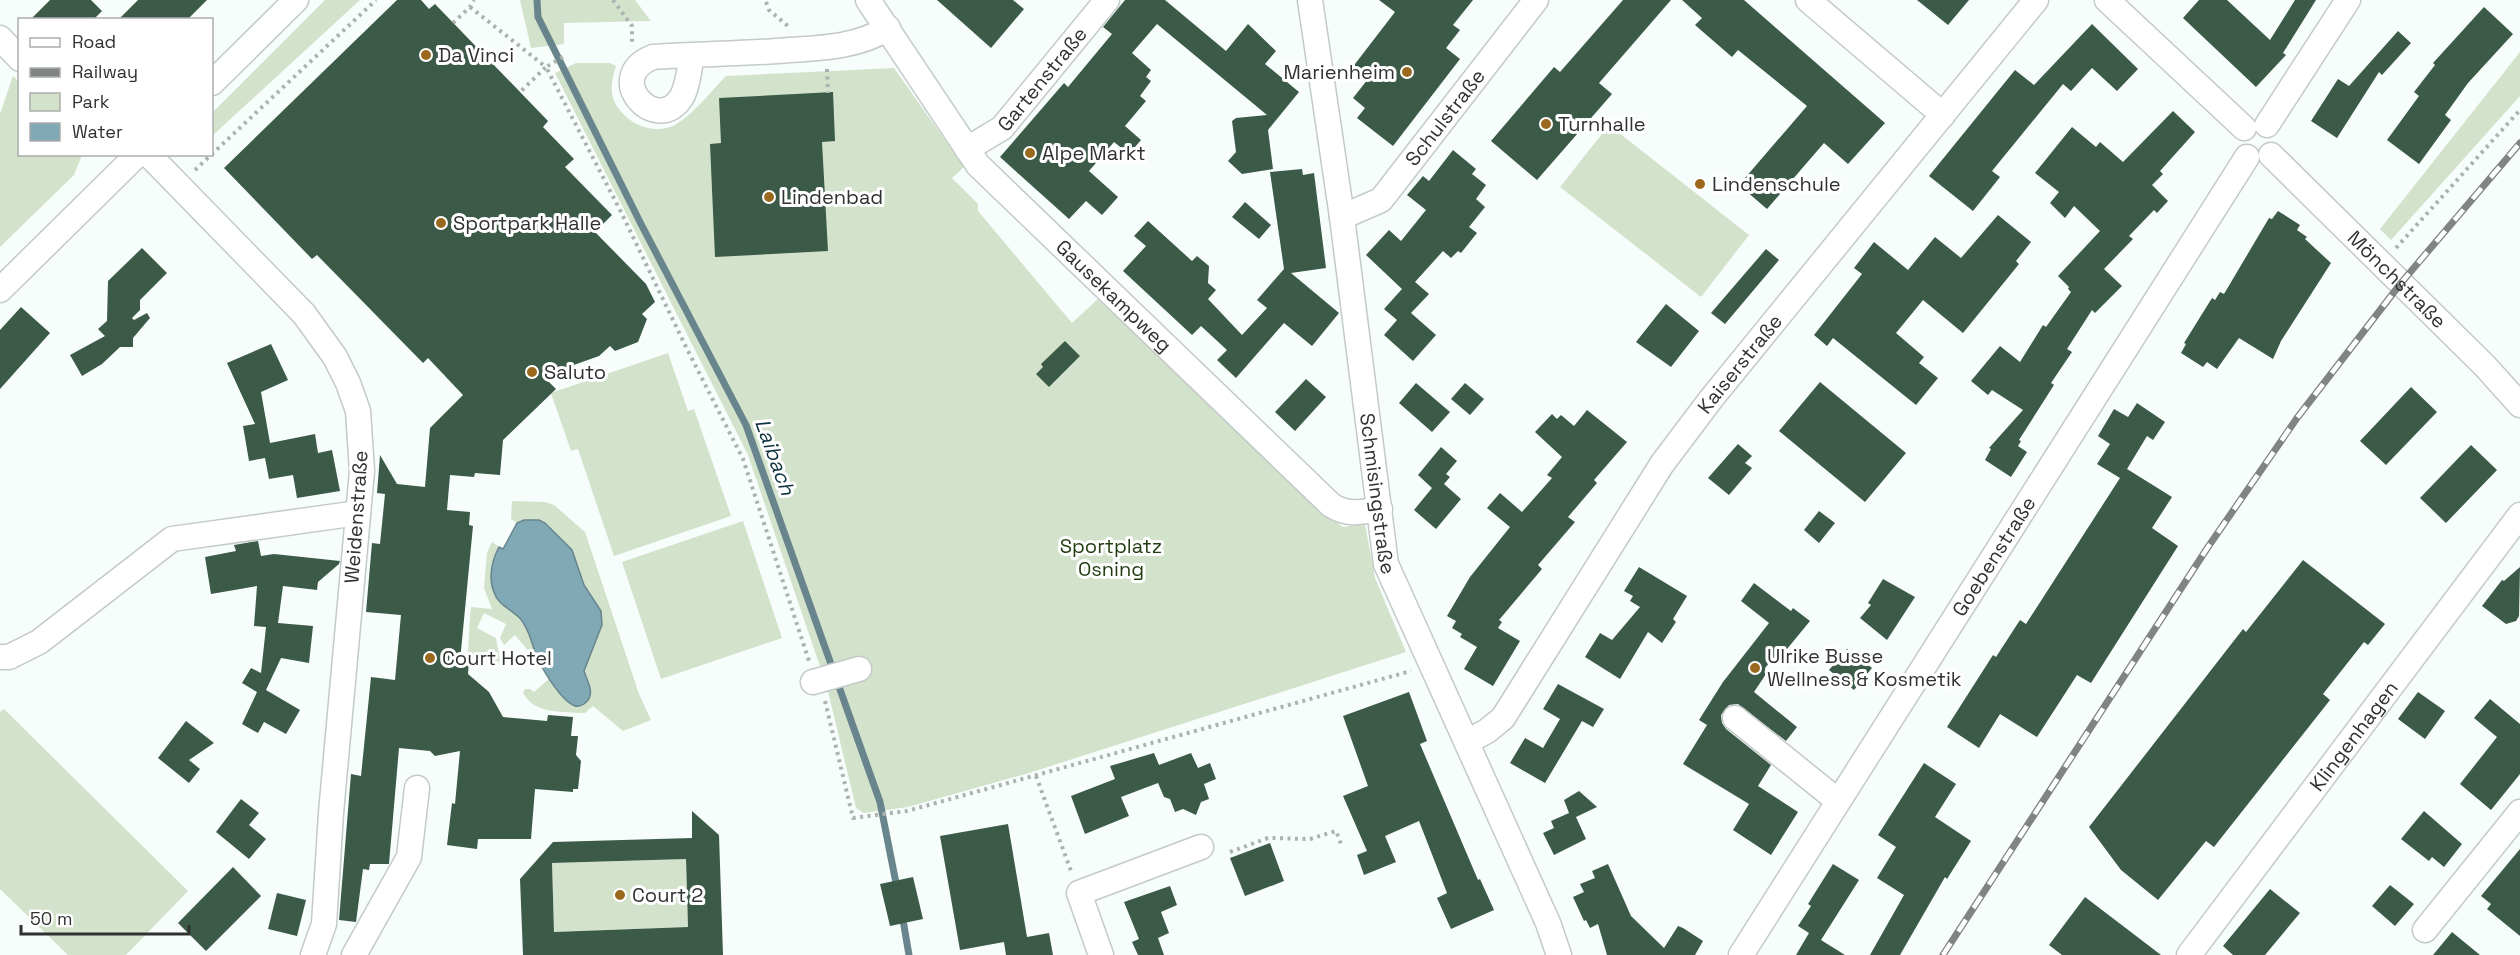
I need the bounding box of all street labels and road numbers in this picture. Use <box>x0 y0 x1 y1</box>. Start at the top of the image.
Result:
street label: Gartenstraße <box>991 21 1093 137</box>
street label: Schulstraße <box>1399 64 1491 171</box>
street label: Mönchstraße <box>2342 225 2452 334</box>
street label: Gausekampweg <box>1050 234 1178 358</box>
street label: Kaiserstraße <box>1692 309 1788 419</box>
street label: Schmisingstraße <box>1354 412 1402 578</box>
street label: Weidenstraße <box>338 449 374 585</box>
street label: Goebenstraße <box>1946 492 2041 621</box>
street label: Klingenhagen <box>2304 676 2404 796</box>

